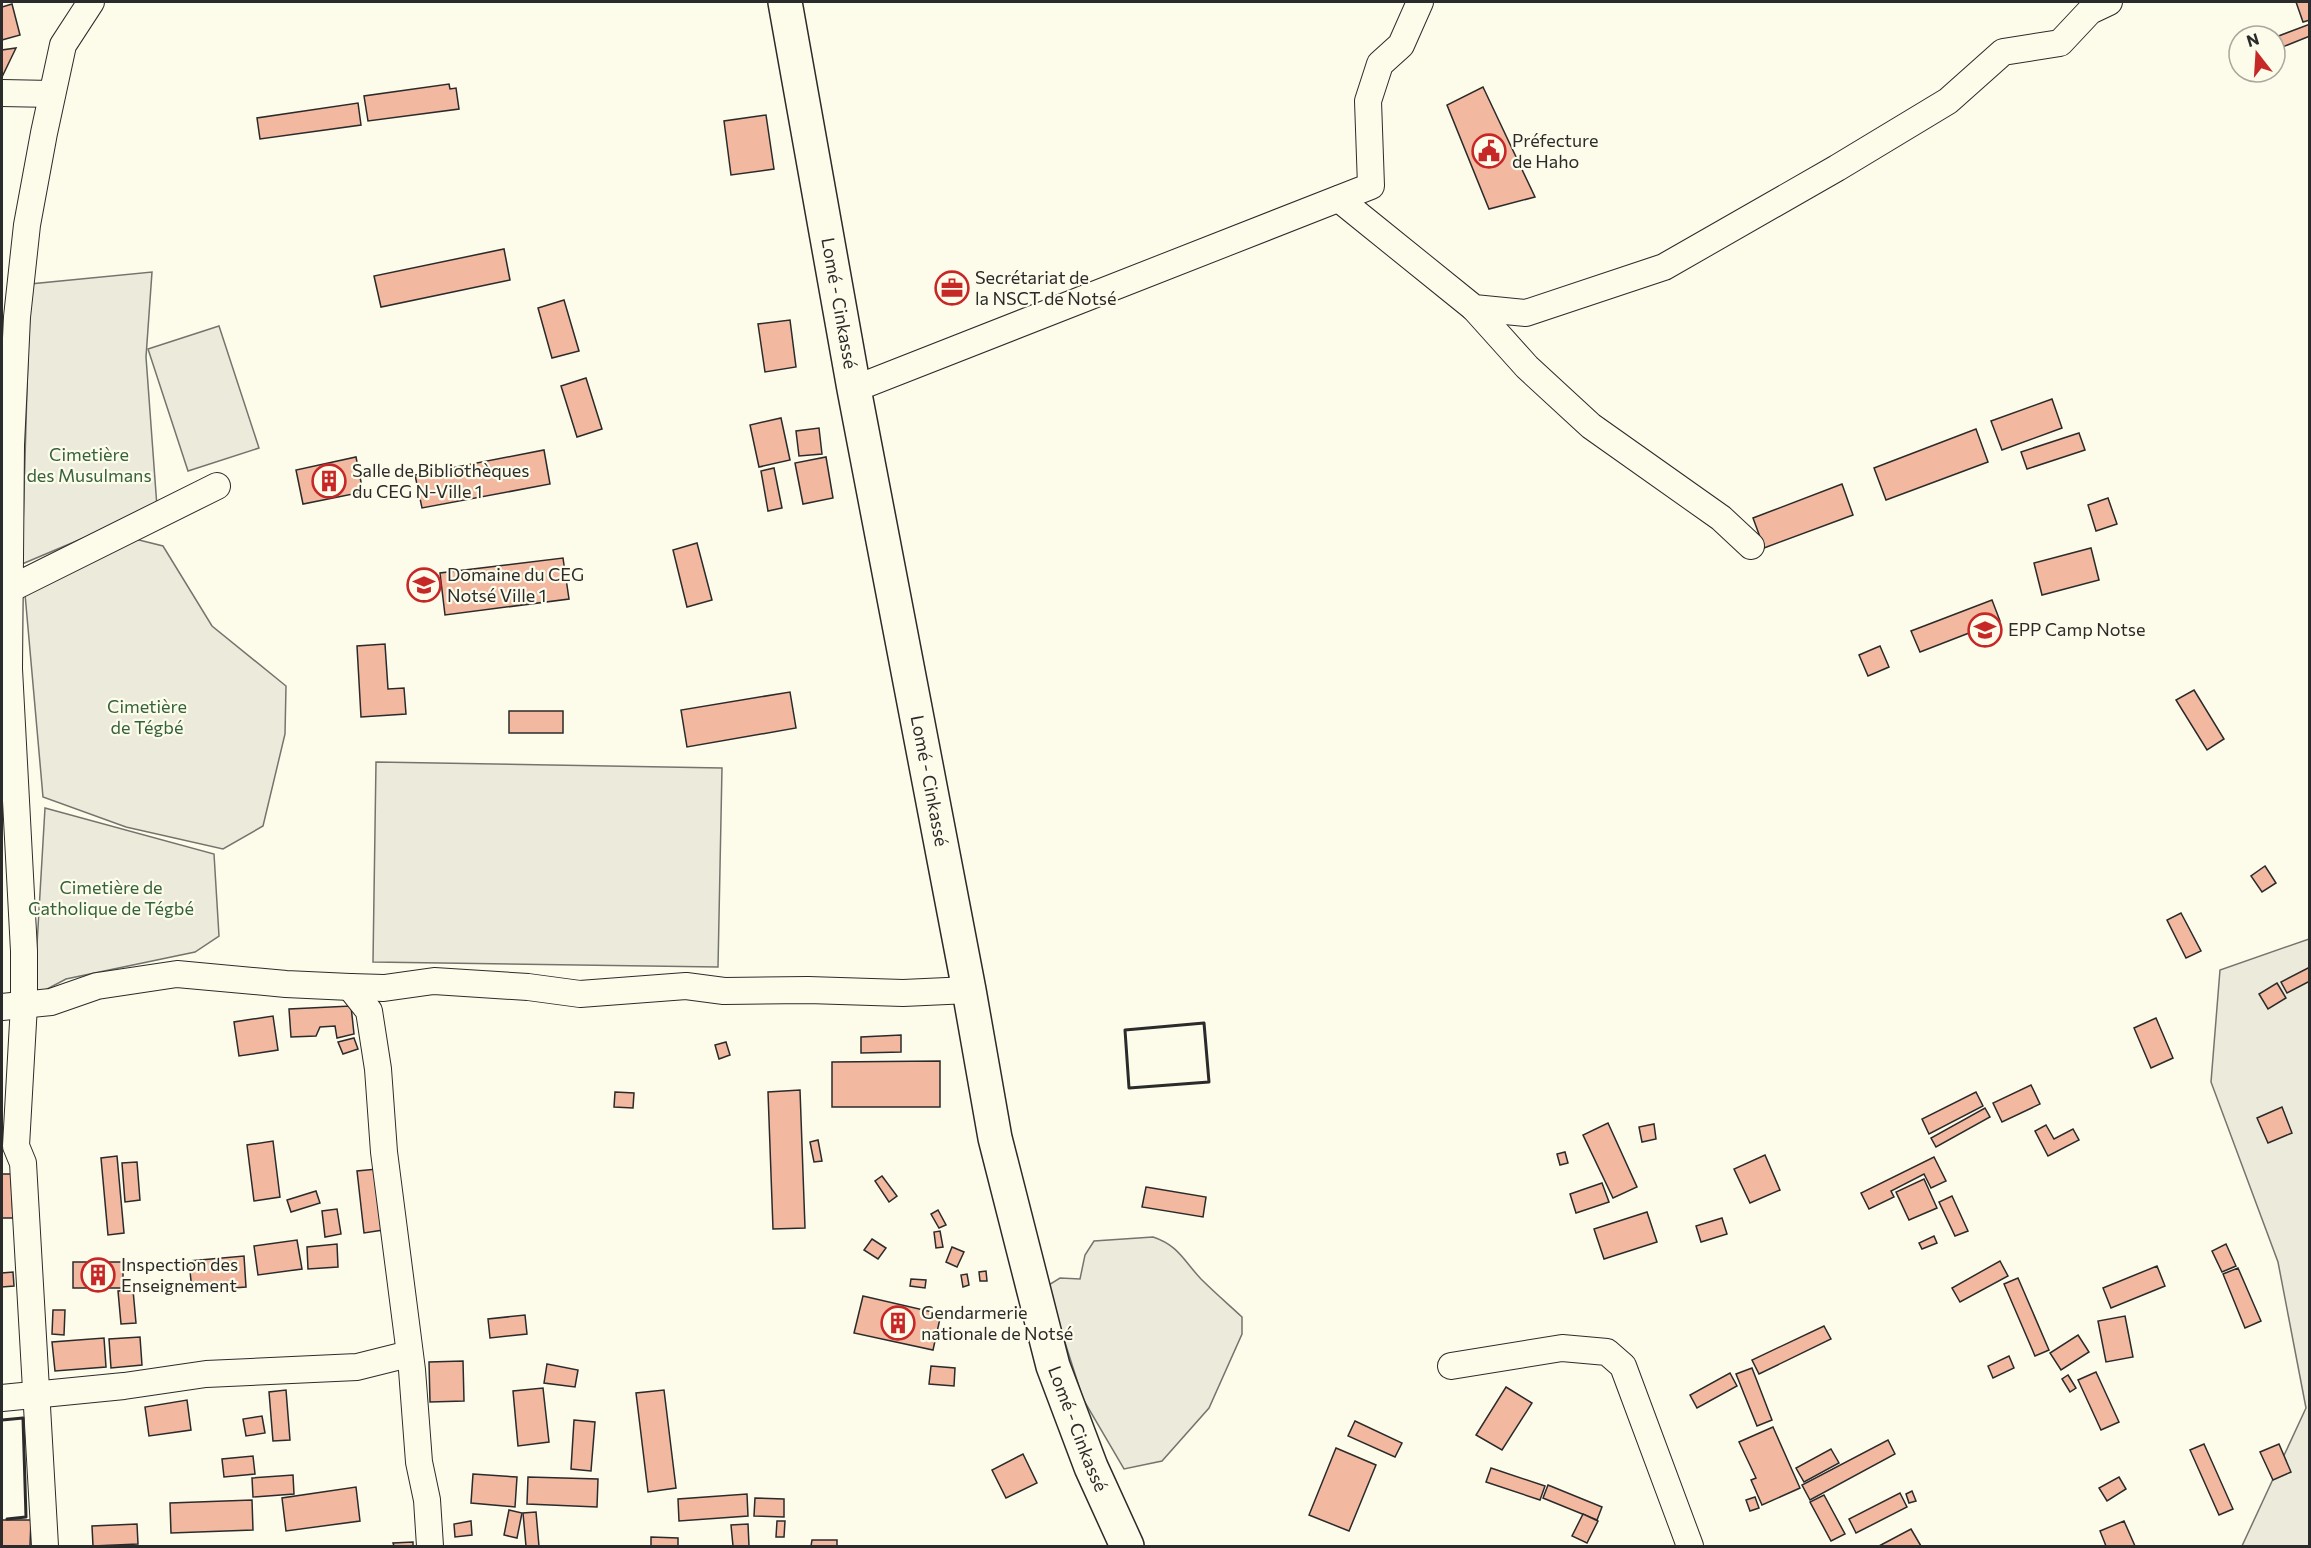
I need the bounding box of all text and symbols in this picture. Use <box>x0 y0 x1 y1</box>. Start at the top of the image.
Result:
north arrow <box>2227 24 2287 84</box>
text: N <box>2244 28 2261 50</box>
place label: Préfecture de Haho <box>1512 129 1598 172</box>
public building icon: Préfecture de Haho <box>1471 133 1507 169</box>
street label: Lomé - Cinkassé <box>817 236 862 371</box>
place label: Secrétariat de la NSCT de Notsé <box>975 266 1116 309</box>
office icon: Secrétariat de la NSCT de Notsé <box>934 270 970 306</box>
park label: Cimetière des Musulmans <box>26 443 152 486</box>
place label: Salle de Bibliothèques du CEG N-Ville 1 <box>352 459 530 502</box>
building icon: Salle de Bibliothèques du CEG N-Ville 1 <box>311 463 347 499</box>
place label: Domaine du CEG Notsé Ville 1 <box>447 563 584 606</box>
school or university icon: Domaine du CEG Notsé Ville 1 <box>406 567 442 603</box>
school or university icon: EPP Camp Notse <box>1967 612 2003 648</box>
place label: EPP Camp Notse <box>2008 618 2146 640</box>
park label: Cimetière de Tégbé <box>107 695 187 738</box>
street label: Lomé - Cinkassé <box>907 713 953 848</box>
park label: Cimetière de Catholique de Tégbé <box>28 876 194 919</box>
place label: Inspection des Enseignement <box>121 1253 238 1296</box>
building icon: Inspection des Enseignement <box>80 1257 116 1293</box>
place label: Gendarmerie nationale de Notsé <box>921 1301 1073 1344</box>
building icon: Gendarmerie nationale de Notsé <box>880 1305 916 1341</box>
street label: Lomé - Cinkassé <box>1044 1363 1113 1495</box>

